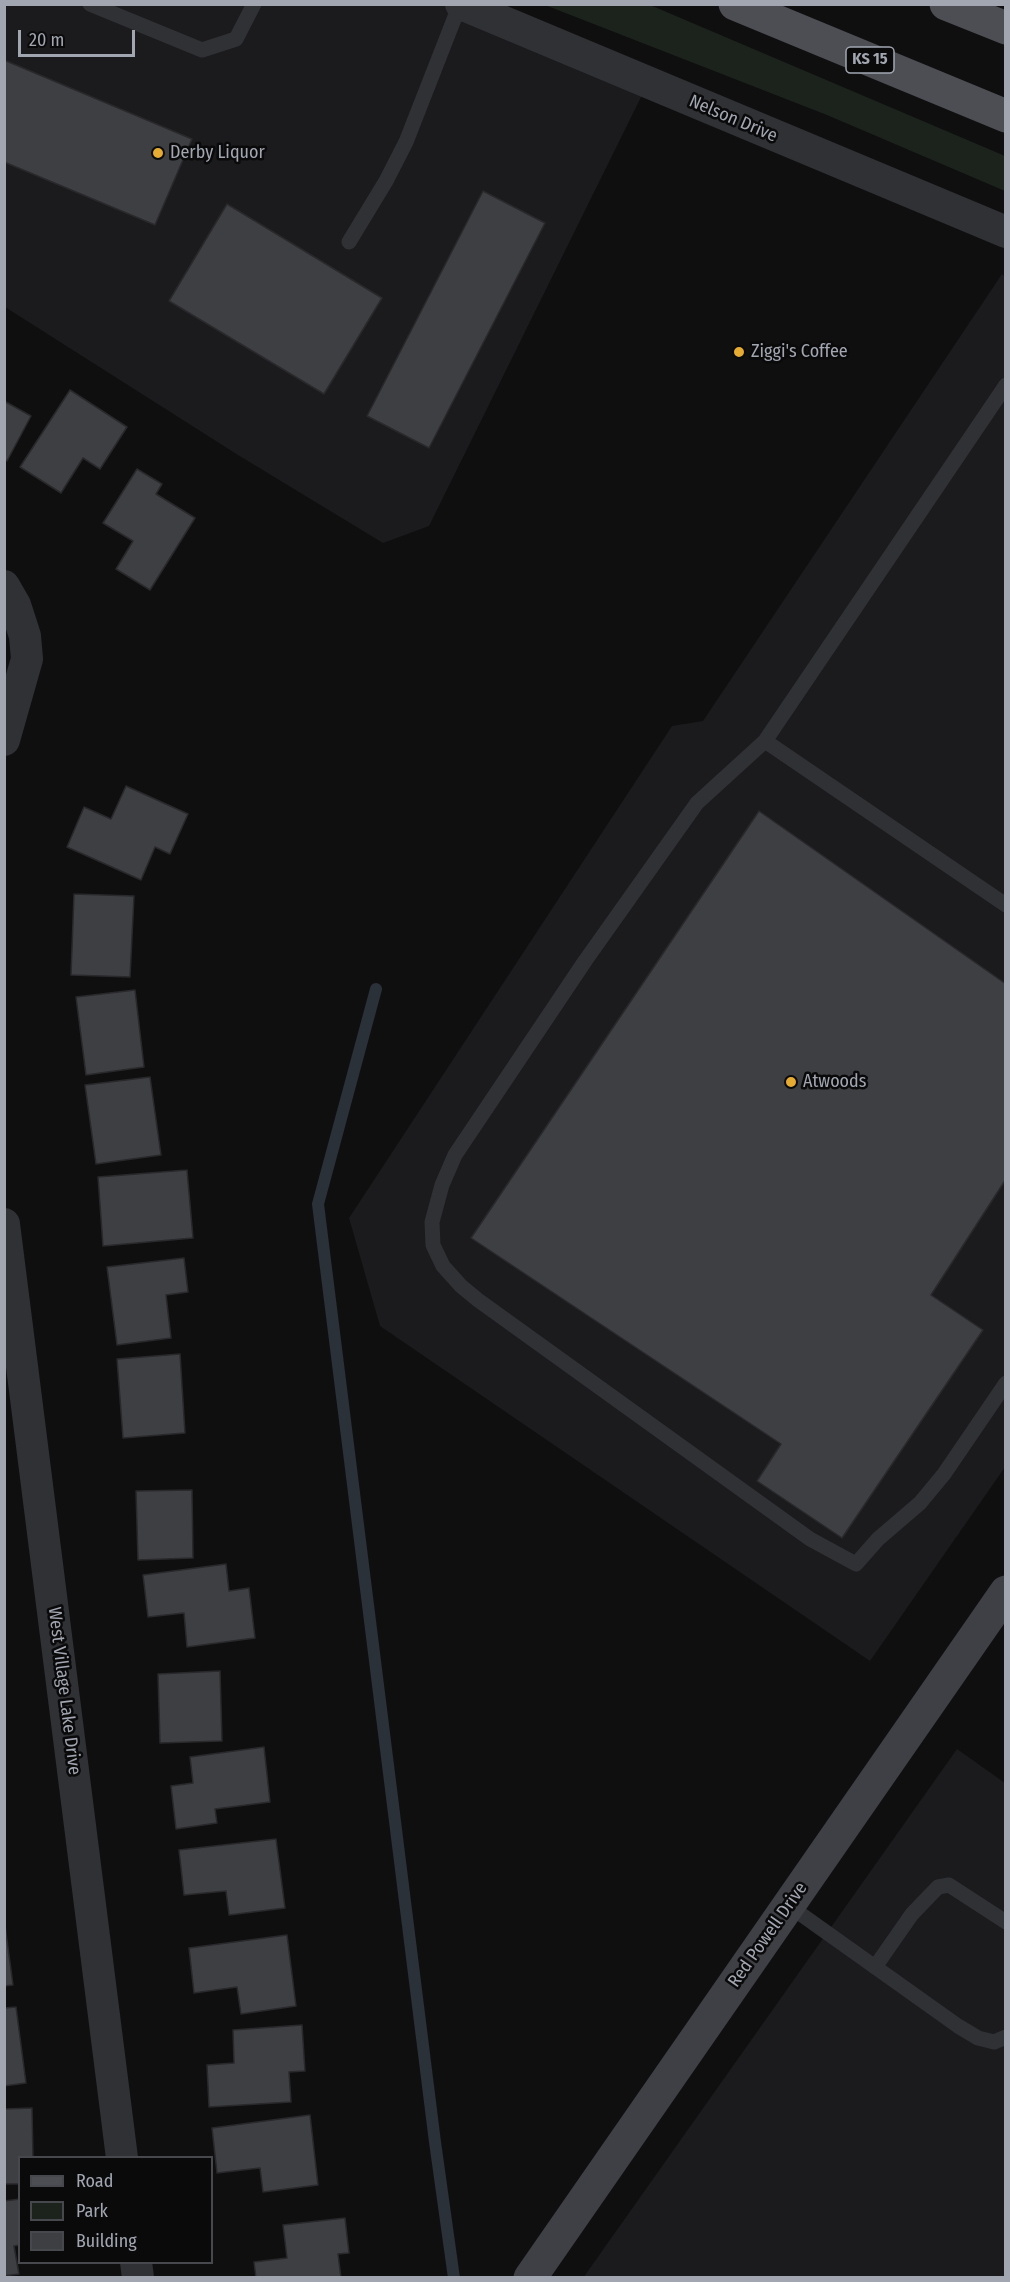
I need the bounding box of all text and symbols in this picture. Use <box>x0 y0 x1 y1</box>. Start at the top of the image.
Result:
scale bar <box>21 18 138 56</box>
text: 20 m <box>29 29 64 51</box>
road number: KS 15 <box>846 47 894 73</box>
street label: Nelson Drive <box>686 91 780 147</box>
place label: Derby Liquor <box>170 142 265 164</box>
marker: Derby Liquor <box>151 146 165 160</box>
place label: Ziggi's Coffee <box>751 341 848 363</box>
marker: Ziggi's Coffee <box>732 345 746 359</box>
place label: Atwoods <box>803 1071 866 1093</box>
marker: Atwoods <box>784 1075 798 1089</box>
street label: West Village Lake Drive <box>43 1606 85 1776</box>
street label: Red Powell Drive <box>724 1878 812 1992</box>
legend <box>18 2156 213 2264</box>
text: Road <box>76 2170 113 2192</box>
text: Park <box>76 2200 108 2222</box>
text: Building <box>76 2230 137 2252</box>

